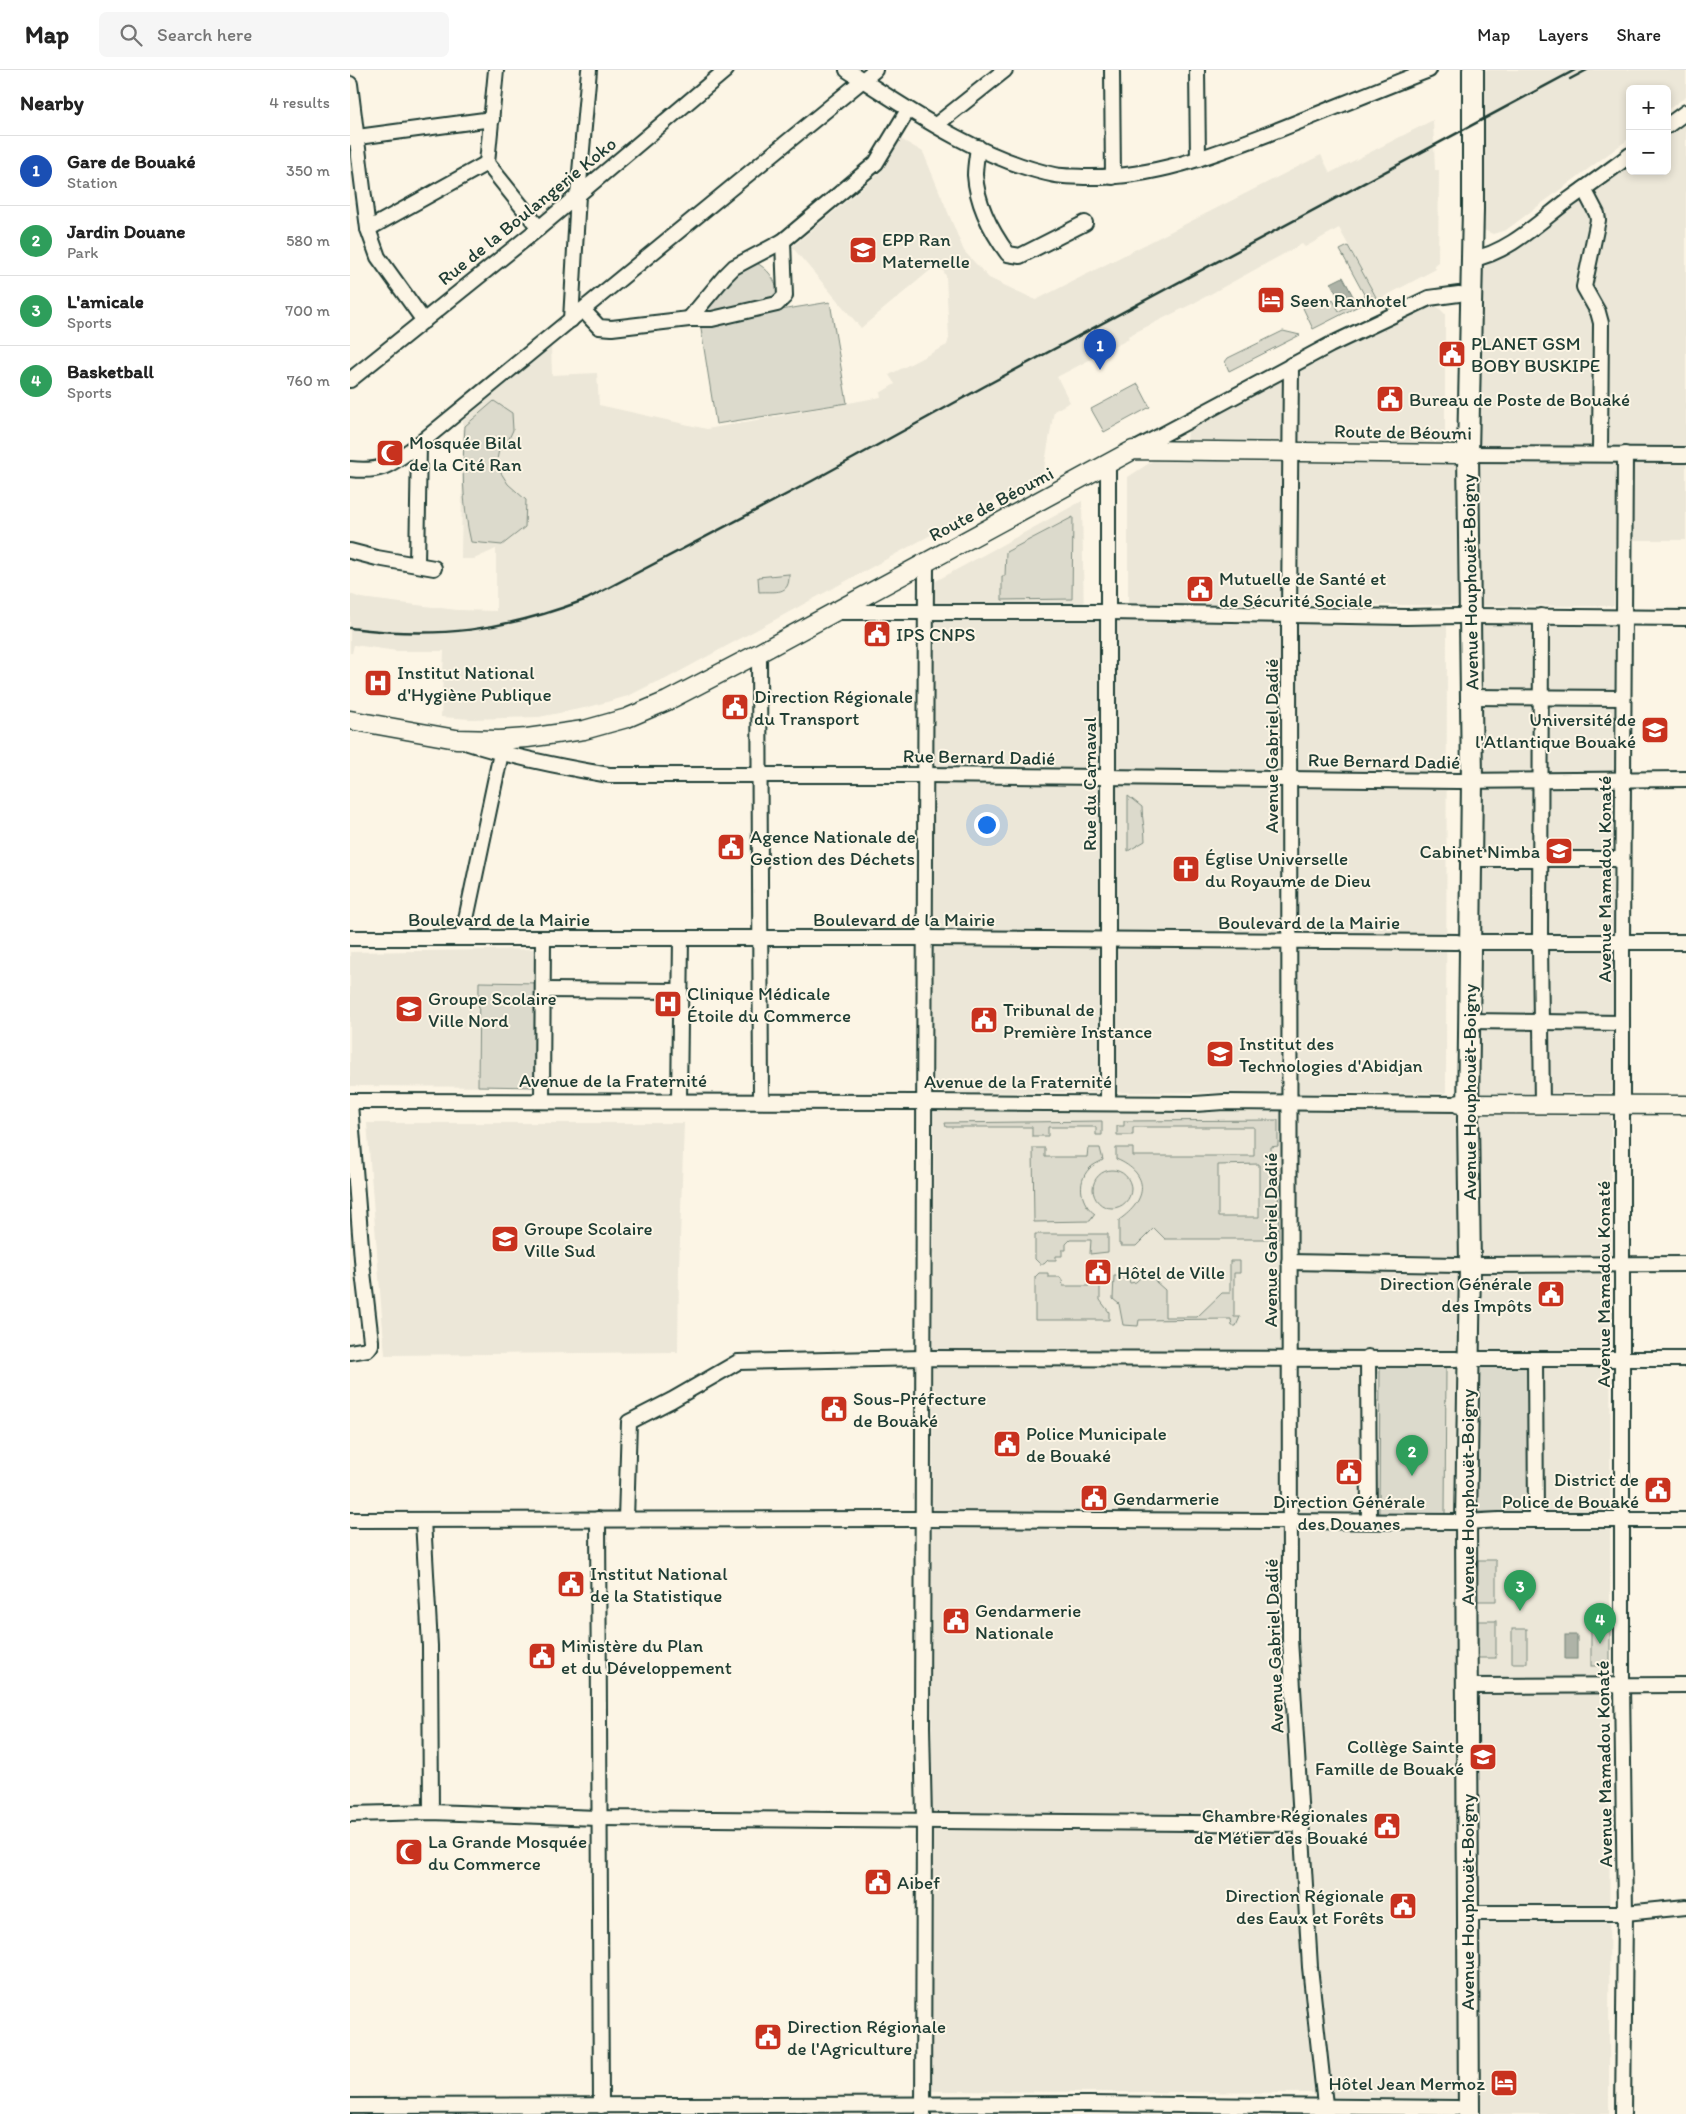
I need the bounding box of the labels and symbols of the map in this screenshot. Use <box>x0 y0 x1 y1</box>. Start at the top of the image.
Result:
street label: Rue de la Boulangerie Koko <box>433 132 621 290</box>
place label: EPP Ran Maternelle <box>882 228 970 273</box>
school or university icon: EPP Ran Maternelle <box>848 235 878 265</box>
hotel icon: Seen Ranhotel <box>1256 285 1286 315</box>
place label: Seen Ranhotel <box>1290 289 1407 312</box>
pin: 1 <box>1084 329 1116 370</box>
place label: PLANET GSM BOBY BUSKIPE <box>1471 332 1600 377</box>
public building icon: PLANET GSM BOBY BUSKIPE <box>1437 339 1467 369</box>
public building icon: Bureau de Poste de Bouaké <box>1375 384 1405 414</box>
place label: Bureau de Poste de Bouaké <box>1409 388 1630 411</box>
street label: Route de Béoumi <box>1334 419 1472 445</box>
place label: Mosquée Bilal de la Cité Ran <box>409 431 523 476</box>
mosque icon: Mosquée Bilal de la Cité Ran <box>375 438 405 468</box>
street label: Route de Béoumi <box>925 461 1057 547</box>
street label: Avenue Houphouët-Boigny <box>1457 474 1483 690</box>
place label: Mutuelle de Santé et de Sécurité Sociale <box>1219 567 1386 612</box>
public building icon: Mutuelle de Santé et de Sécurité Sociale <box>1185 574 1215 604</box>
public building icon: IPS CNPS <box>862 619 892 649</box>
place label: IPS CNPS <box>896 623 975 646</box>
street label: Avenue Gabriel Dadié <box>1260 659 1283 833</box>
place label: Institut National d'Hygiène Publique <box>397 661 552 706</box>
hospital icon: Institut National d'Hygiène Publique <box>363 668 393 698</box>
place label: Direction Régionale du Transport <box>754 685 913 730</box>
public building icon: Direction Régionale du Transport <box>720 692 750 722</box>
place label: Université de l'Atlantique Bouaké <box>1475 708 1636 753</box>
school or university icon: Université de l'Atlantique Bouaké <box>1640 715 1670 745</box>
street label: Rue du Carnaval <box>1078 716 1101 851</box>
street label: Rue Bernard Dadié <box>903 744 1055 770</box>
street label: Rue Bernard Dadié <box>1308 748 1460 774</box>
street label: Avenue Mamadou Konaté <box>1593 776 1616 982</box>
your location <box>974 812 1000 838</box>
place label: Agence Nationale de Gestion des Déchets <box>750 825 916 870</box>
public building icon: Agence Nationale de Gestion des Déchets <box>716 832 746 862</box>
school or university icon: Cabinet Nimba <box>1544 836 1574 866</box>
place label: Cabinet Nimba <box>1420 840 1540 863</box>
place label: Église Universelle du Royaume de Dieu <box>1205 847 1371 892</box>
church icon: Église Universelle du Royaume de Dieu <box>1171 854 1201 884</box>
street label: Boulevard de la Mairie <box>408 908 590 931</box>
street label: Boulevard de la Mairie <box>813 908 995 931</box>
street label: Boulevard de la Mairie <box>1218 911 1400 934</box>
place label: Clinique Médicale Étoile du Commerce <box>687 982 851 1027</box>
street label: Avenue Houphouët-Boigny <box>1458 984 1481 1200</box>
place label: Groupe Scolaire Ville Nord <box>428 987 557 1032</box>
hospital icon: Clinique Médicale Étoile du Commerce <box>653 989 683 1019</box>
school or university icon: Groupe Scolaire Ville Nord <box>394 994 424 1024</box>
place label: Tribunal de Première Instance <box>1003 998 1152 1043</box>
public building icon: Tribunal de Première Instance <box>969 1005 999 1035</box>
place label: Institut des Technologies d'Abidjan <box>1239 1032 1423 1077</box>
school or university icon: Institut des Technologies d'Abidjan <box>1205 1039 1235 1069</box>
street label: Avenue de la Fraternité <box>519 1069 707 1092</box>
street label: Avenue de la Fraternité <box>924 1070 1112 1093</box>
street label: Avenue Gabriel Dadié <box>1259 1153 1282 1327</box>
street label: Avenue Mamadou Konaté <box>1592 1181 1615 1387</box>
place label: Groupe Scolaire Ville Sud <box>524 1217 653 1262</box>
school or university icon: Groupe Scolaire Ville Sud <box>490 1224 520 1254</box>
public building icon: Hôtel de Ville <box>1083 1257 1113 1287</box>
place label: Hôtel de Ville <box>1117 1261 1225 1284</box>
place label: Direction Générale des Impôts <box>1379 1272 1532 1317</box>
public building icon: Direction Générale des Impôts <box>1536 1279 1566 1309</box>
place label: Sous-Préfecture de Bouaké <box>853 1387 986 1432</box>
street label: Avenue Houphouët-Boigny <box>1456 1389 1479 1605</box>
public building icon: Sous-Préfecture de Bouaké <box>819 1394 849 1424</box>
place label: Police Municipale de Bouaké <box>1026 1422 1167 1467</box>
public building icon: Police Municipale de Bouaké <box>992 1429 1022 1459</box>
pin: 2 <box>1396 1435 1428 1476</box>
public building icon: Direction Générale des Douanes <box>1334 1457 1364 1487</box>
place label: District de Police de Bouaké <box>1502 1468 1639 1513</box>
public building icon: District de Police de Bouaké <box>1643 1475 1673 1505</box>
public building icon: Gendarmerie <box>1079 1483 1109 1513</box>
place label: Gendarmerie <box>1113 1487 1219 1510</box>
place label: Direction Générale des Douanes <box>1273 1490 1425 1535</box>
street label: Avenue Gabriel Dadié <box>1259 1558 1289 1734</box>
place label: Institut National de la Statistique <box>590 1562 728 1607</box>
public building icon: Institut National de la Statistique <box>556 1569 586 1599</box>
pin: 3 <box>1504 1570 1536 1611</box>
place label: Gendarmerie Nationale <box>975 1599 1081 1644</box>
pin: 4 <box>1584 1603 1616 1644</box>
public building icon: Gendarmerie Nationale <box>941 1606 971 1636</box>
place label: Ministère du Plan et du Développement <box>561 1634 732 1679</box>
public building icon: Ministère du Plan et du Développement <box>527 1641 557 1671</box>
street label: Avenue Mamadou Konaté <box>1591 1660 1617 1868</box>
place label: Collège Sainte Famille de Bouaké <box>1315 1735 1464 1780</box>
school or university icon: Collège Sainte Famille de Bouaké <box>1468 1742 1498 1772</box>
street label: Avenue Houphouët-Boigny <box>1456 1794 1479 2010</box>
place label: Chambre Régionales de Métier des Bouaké <box>1194 1804 1368 1849</box>
public building icon: Chambre Régionales de Métier des Bouaké <box>1372 1811 1402 1841</box>
place label: La Grande Mosquée du Commerce <box>428 1830 587 1875</box>
mosque icon: La Grande Mosquée du Commerce <box>394 1837 424 1867</box>
public building icon: Aibef <box>863 1867 893 1897</box>
place label: Aibef <box>897 1871 940 1894</box>
place label: Direction Régionale des Eaux et Forêts <box>1225 1884 1384 1929</box>
public building icon: Direction Régionale des Eaux et Forêts <box>1388 1891 1418 1921</box>
place label: Direction Régionale de l'Agriculture <box>787 2015 946 2060</box>
public building icon: Direction Régionale de l'Agriculture <box>753 2022 783 2052</box>
hotel icon: Hôtel Jean Mermoz <box>1489 2068 1519 2098</box>
place label: Hôtel Jean Mermoz <box>1328 2072 1485 2095</box>

